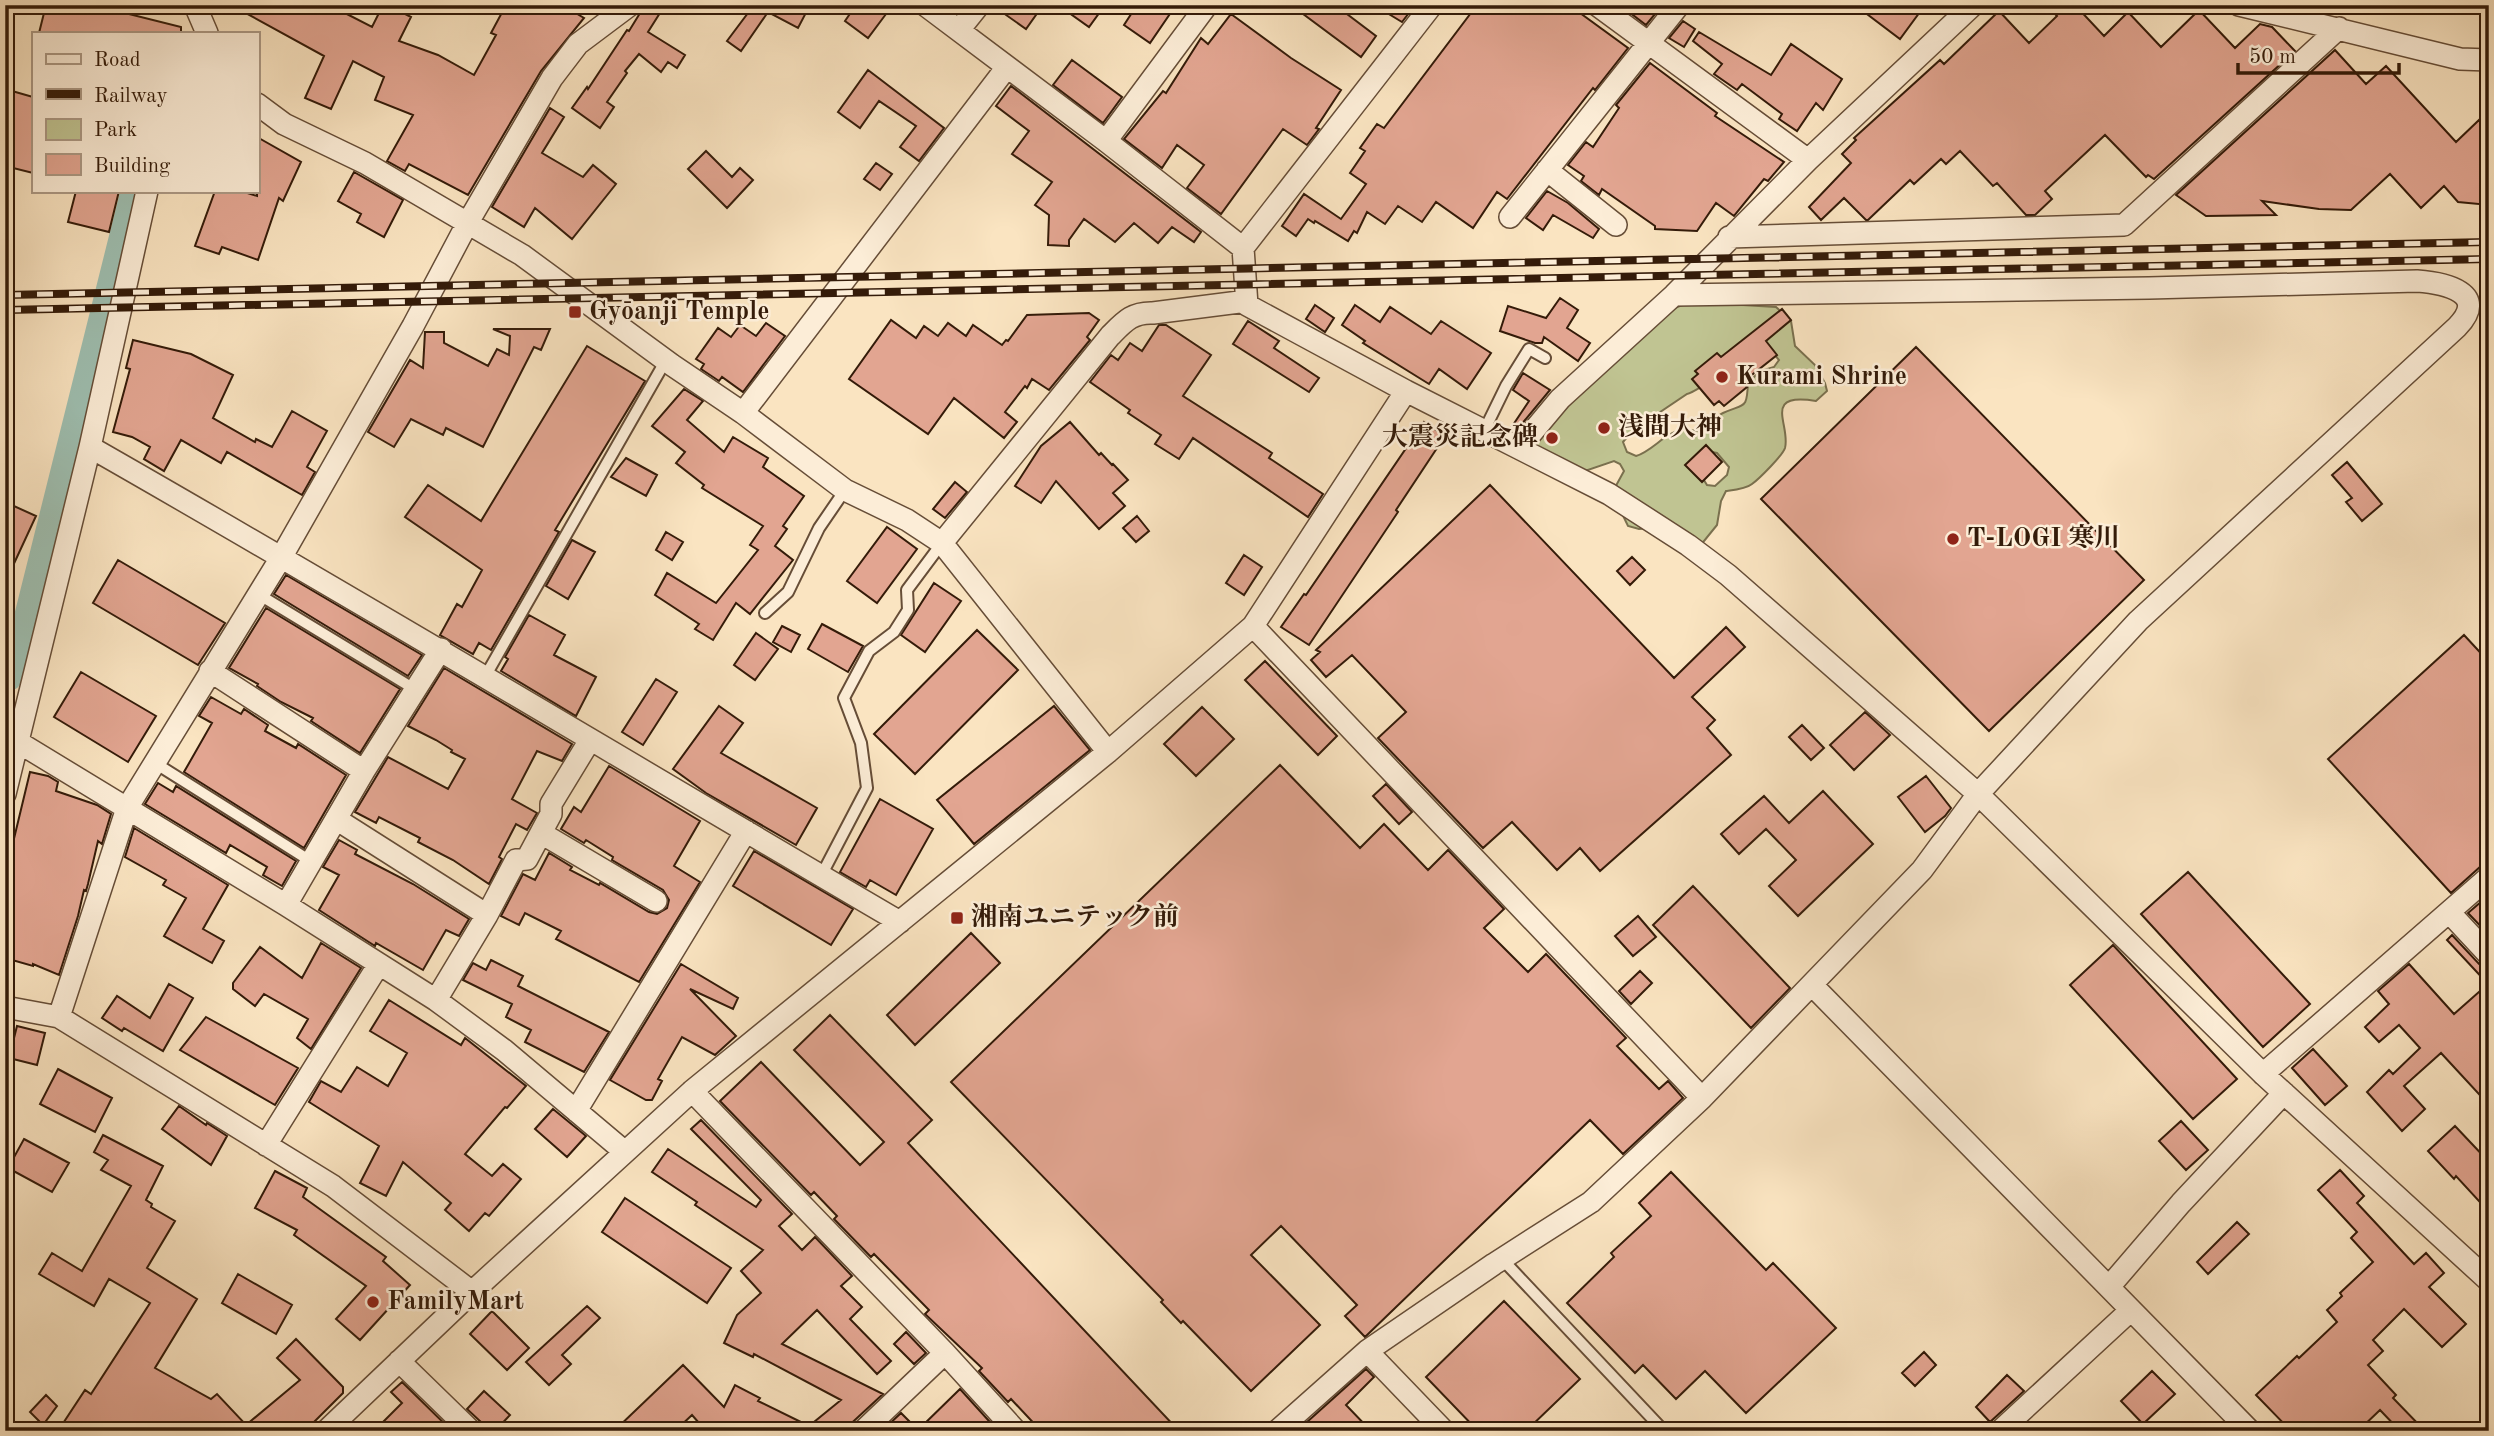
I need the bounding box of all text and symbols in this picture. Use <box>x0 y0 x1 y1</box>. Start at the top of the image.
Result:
legend <box>32 32 259 192</box>
scale bar <box>2238 32 2400 76</box>
text: 50 m <box>2249 47 2296 68</box>
text: Road <box>94 50 141 71</box>
text: Railway <box>94 86 168 107</box>
text: Park <box>94 120 137 141</box>
text: Building <box>94 156 171 177</box>
place label: Gyōanji Temple <box>589 299 769 325</box>
marker: Gyōanji Temple <box>567 304 583 320</box>
place label: Kurami Shrine <box>1736 364 1907 390</box>
marker: Kurami Shrine <box>1714 369 1730 385</box>
place label: 浅間大神 <box>1618 412 1722 441</box>
marker: 浅間大神 <box>1596 420 1612 436</box>
place label: 大震災記念碑 <box>1382 422 1538 451</box>
marker: 大震災記念碑 <box>1544 430 1560 446</box>
place label: T-LOGI 寒川 <box>1967 523 2121 552</box>
marker: T-LOGI 寒川 <box>1945 531 1961 547</box>
place label: 湘南ユニテック前 <box>971 902 1179 931</box>
marker: 湘南ユニテック前 <box>949 910 965 926</box>
place label: FamilyMart <box>387 1289 524 1315</box>
marker: FamilyMart <box>365 1294 381 1310</box>

